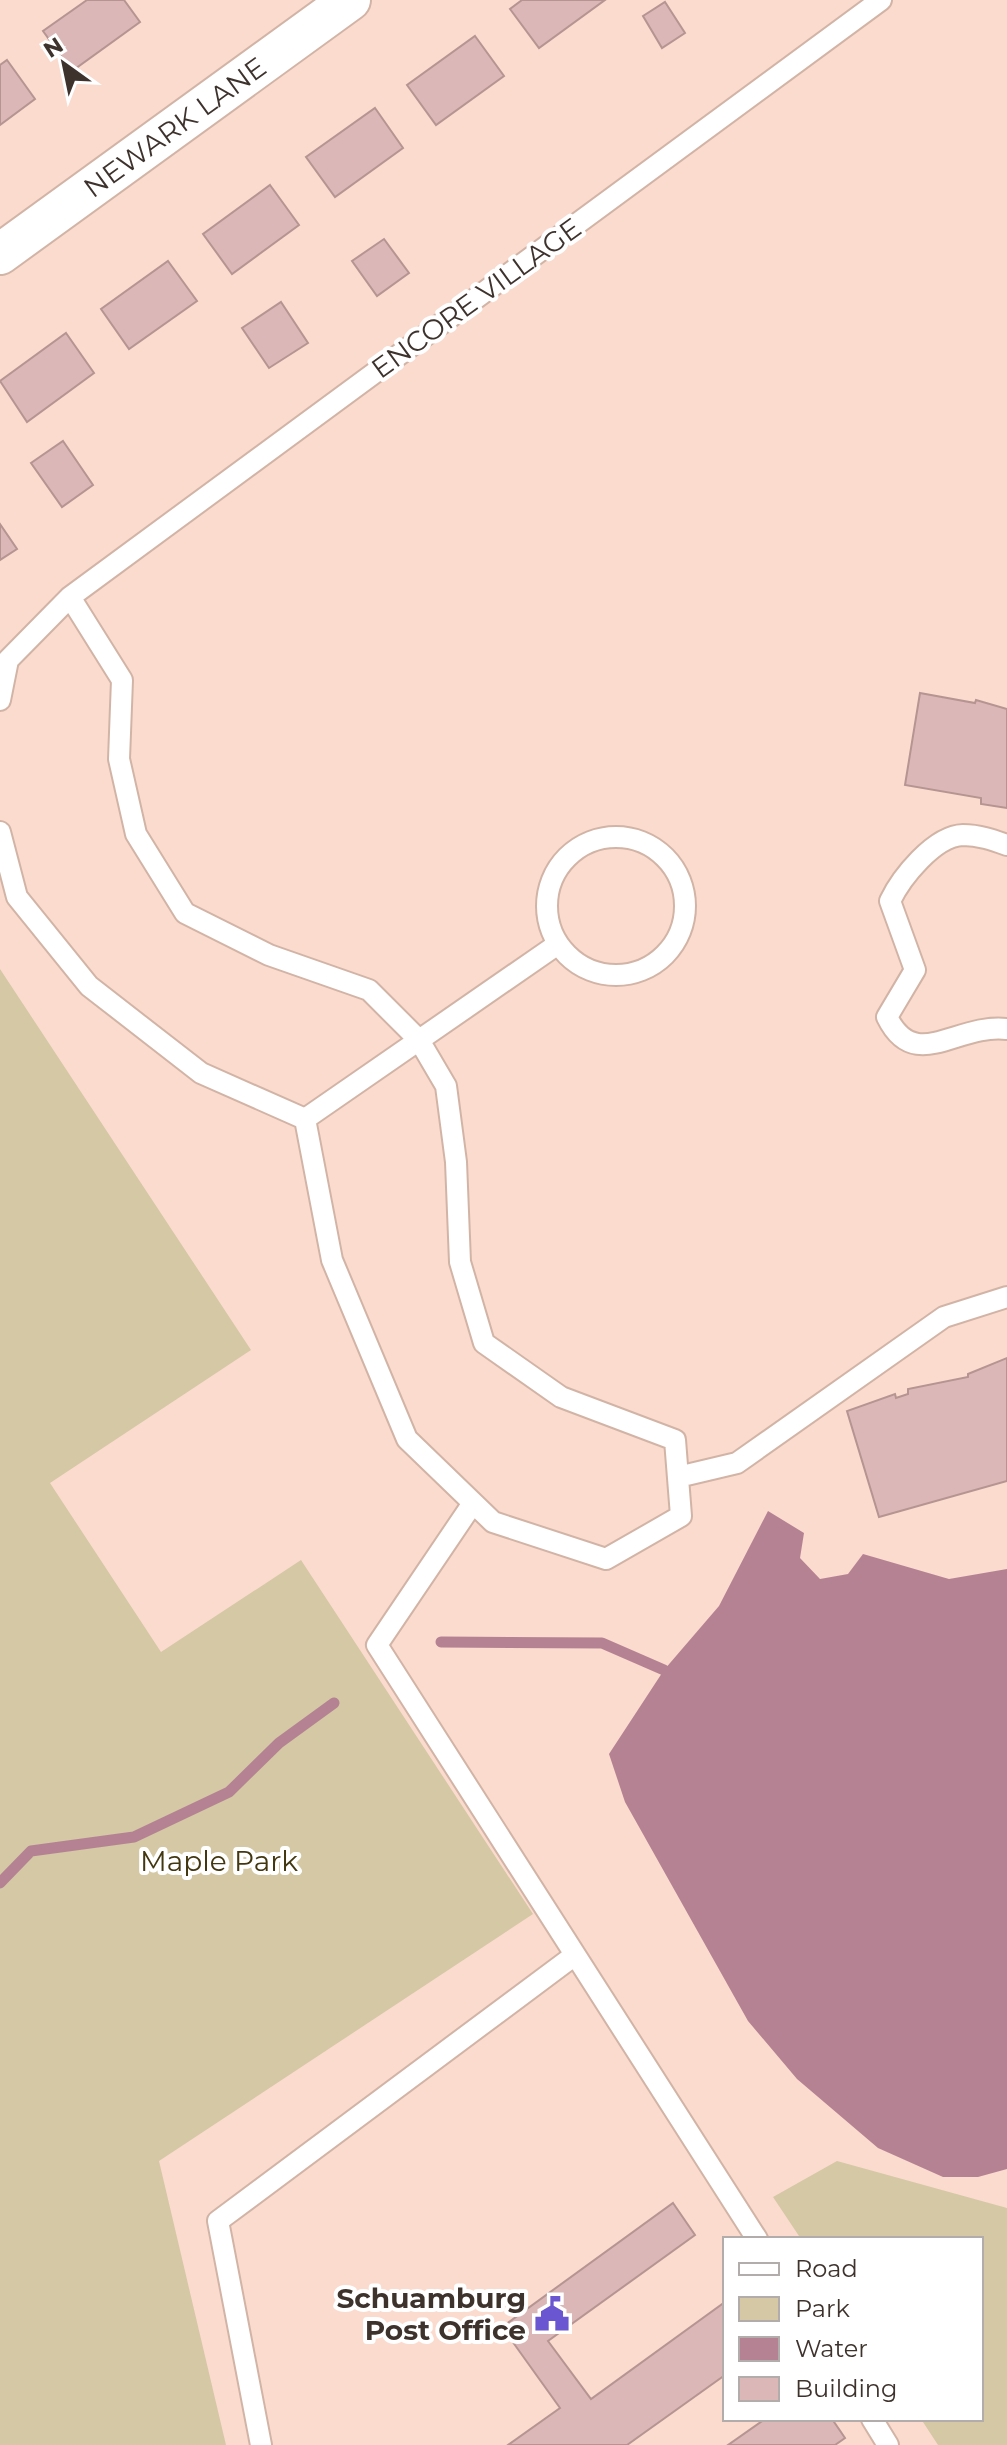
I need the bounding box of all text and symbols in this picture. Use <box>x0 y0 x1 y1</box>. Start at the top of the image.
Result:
north arrow <box>24 24 104 104</box>
text: N <box>39 31 68 64</box>
street label: NEWARK LANE <box>77 50 273 205</box>
street label: ENCORE VILLAGE <box>365 211 587 385</box>
park label: Maple Park <box>140 1844 298 1878</box>
legend <box>723 2237 983 2421</box>
text: Road <box>795 2254 858 2283</box>
place label: Schuamburg Post Office <box>336 2281 526 2347</box>
text: Park <box>795 2294 850 2323</box>
public building icon: Schuamburg Post Office <box>533 2295 571 2333</box>
text: Water <box>795 2334 868 2363</box>
text: Building <box>795 2374 898 2403</box>

